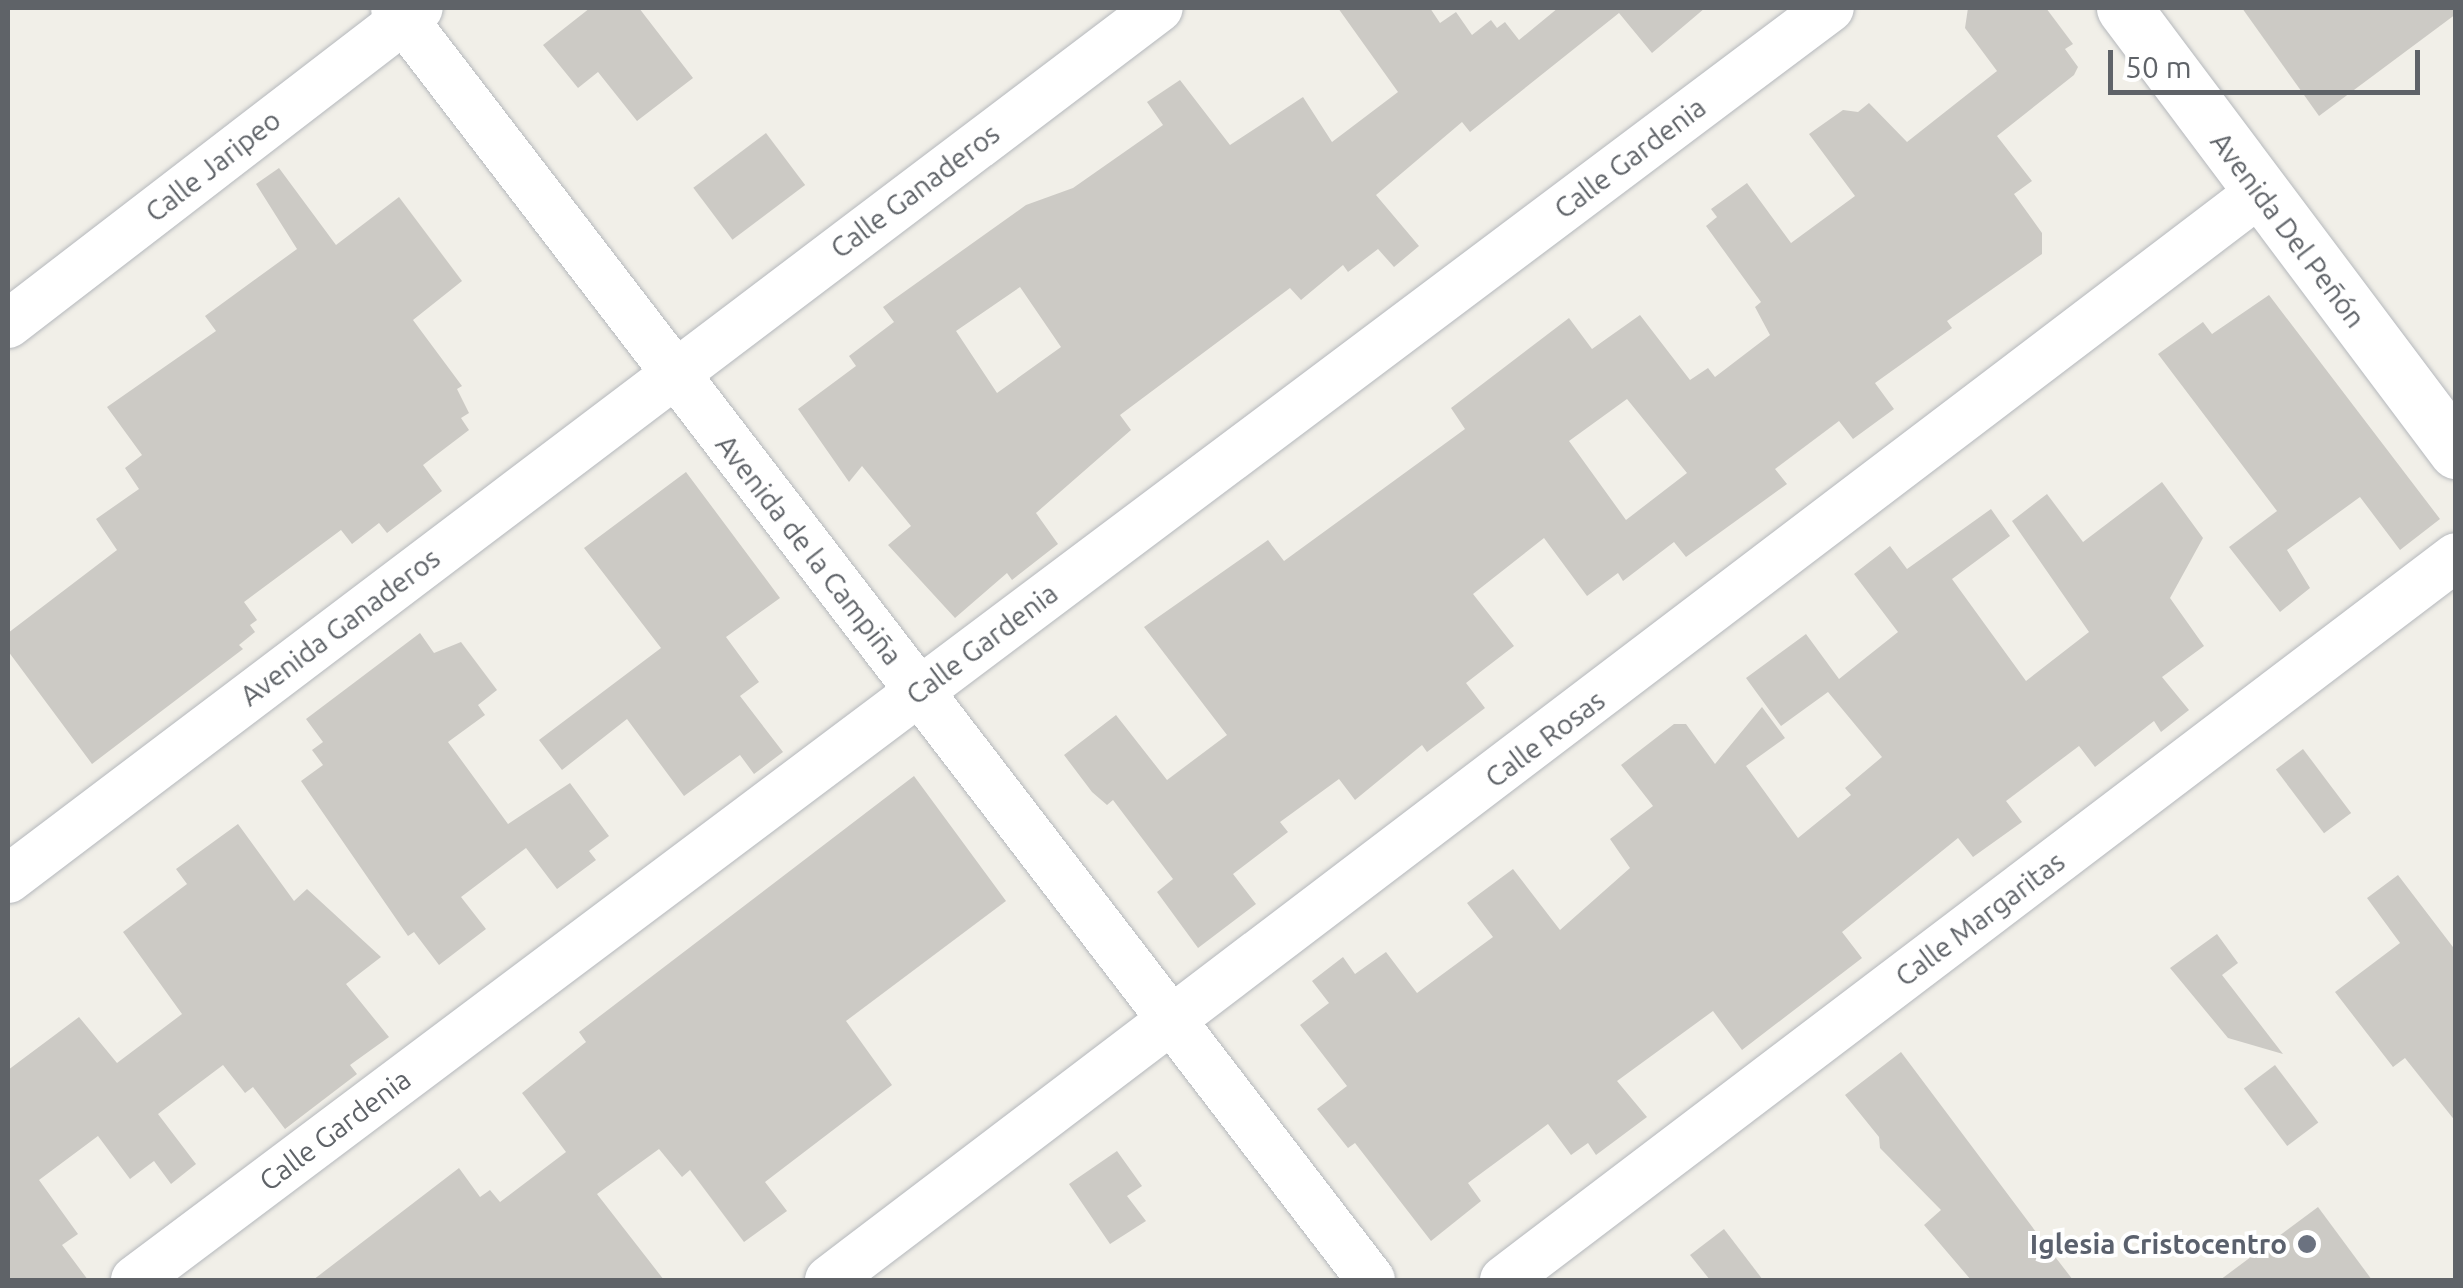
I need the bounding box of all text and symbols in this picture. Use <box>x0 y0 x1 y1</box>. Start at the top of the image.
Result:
scale bar <box>2113 30 2426 92</box>
text: 50 m <box>2125 50 2192 84</box>
street label: Calle Gardenia <box>1548 90 1712 226</box>
street label: Calle Jaripeo <box>139 103 287 229</box>
street label: Calle Ganaderos <box>824 117 1006 265</box>
street label: Avenida Del Peñón <box>2204 126 2372 334</box>
street label: Avenida de la Campiña <box>709 428 909 672</box>
street label: Avenida Ganaderos <box>234 541 446 713</box>
street label: Calle Gardenia <box>900 576 1064 712</box>
street label: Calle Rosas <box>1479 683 1611 795</box>
street label: Calle Margaritas <box>1889 845 2071 993</box>
street label: Calle Gardenia <box>253 1062 417 1198</box>
place label: Iglesia Cristocentro <box>2030 1227 2287 1261</box>
marker: Iglesia Cristocentro <box>2296 1233 2318 1255</box>

